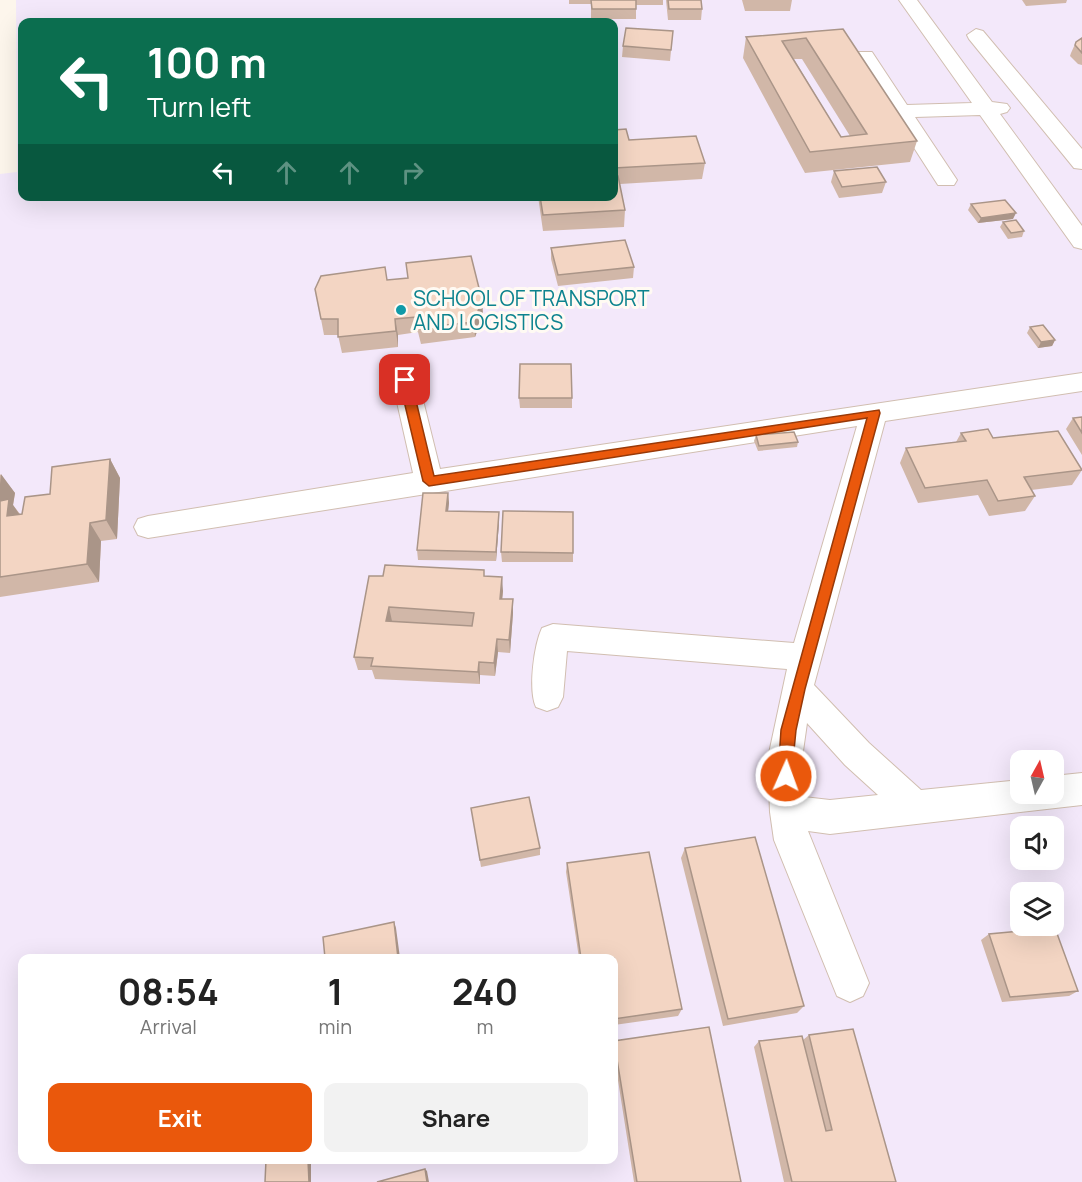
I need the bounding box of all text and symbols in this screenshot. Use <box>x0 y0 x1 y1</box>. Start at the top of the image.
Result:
text: 100 m <box>147 33 267 91</box>
icon: left <box>48 42 126 120</box>
text: Turn left <box>147 88 251 125</box>
icon: left <box>207 156 240 189</box>
icon: ahead <box>270 156 303 189</box>
icon: ahead <box>333 156 366 189</box>
icon: right <box>396 156 429 189</box>
place label: SCHOOL OF TRANSPORT AND LOGISTICS <box>413 284 650 336</box>
marker: SCHOOL OF TRANSPORT AND LOGISTICS <box>394 303 408 317</box>
pin <box>379 354 430 405</box>
icon: arrive <box>388 363 421 396</box>
position arrow <box>754 744 818 808</box>
north arrow <box>1010 750 1064 804</box>
map controls <box>1010 750 1064 936</box>
button: sound <box>1010 816 1064 870</box>
button: layers <box>1010 882 1064 936</box>
text: 08:54 <box>118 967 219 1016</box>
text: 1 <box>327 967 343 1016</box>
text: 240 <box>452 967 518 1016</box>
text: Arrival <box>140 1013 197 1040</box>
text: min <box>319 1013 352 1040</box>
text: m <box>477 1013 494 1040</box>
button: Exit <box>48 1083 312 1152</box>
button: Share <box>324 1083 588 1152</box>

